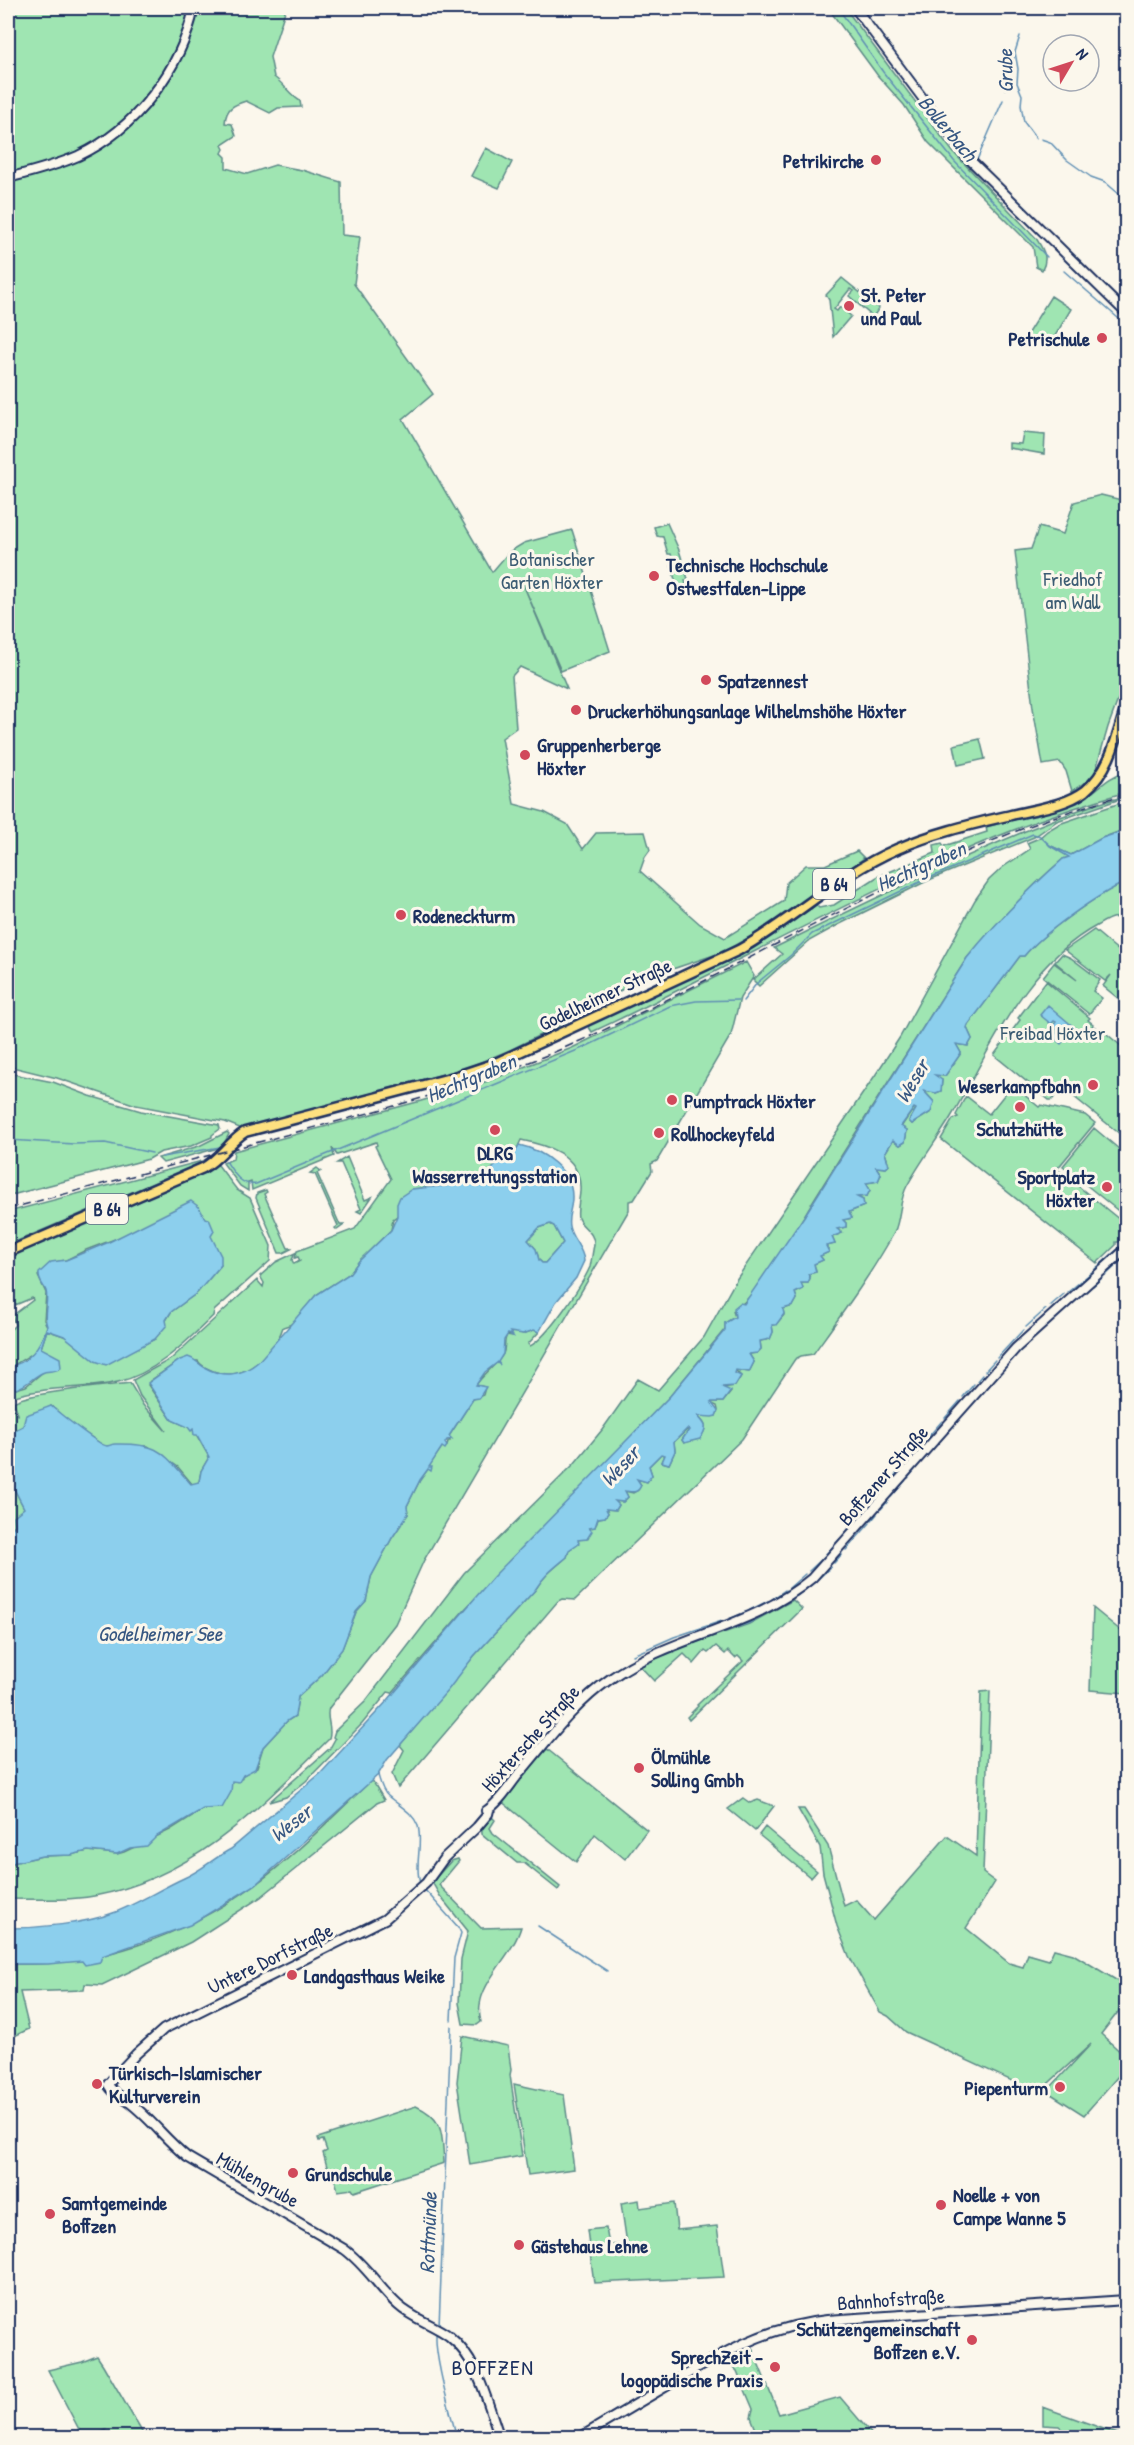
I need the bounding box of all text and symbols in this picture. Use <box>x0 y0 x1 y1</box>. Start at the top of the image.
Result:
north arrow <box>1041 33 1101 93</box>
text: N <box>1071 43 1094 64</box>
water label: Grube <box>990 47 1020 93</box>
water label: Bollerbach <box>912 89 985 168</box>
place label: Petrikirche <box>783 147 864 174</box>
marker: Petrikirche <box>869 153 883 167</box>
place label: St. Peter und Paul <box>861 281 926 331</box>
marker: St. Peter und Paul <box>842 299 856 313</box>
place label: Petrischule <box>1008 325 1090 352</box>
marker: Petrischule <box>1095 331 1109 345</box>
park label: Botanischer Garten Höxter <box>501 545 604 595</box>
place label: Technische Hochschule Ostwestfalen-Lippe <box>665 551 828 602</box>
park label: Friedhof am Wall <box>1042 565 1103 615</box>
marker: Technische Hochschule Ostwestfalen-Lippe <box>647 569 661 583</box>
place label: Spatzennest <box>718 667 809 695</box>
marker: Spatzennest <box>699 673 713 687</box>
place label: Druckerhöhungsanlage Wilhelmshöhe Höxter <box>588 697 907 725</box>
marker: Druckerhöhungsanlage Wilhelmshöhe Höxter <box>569 703 583 717</box>
place label: Gruppenherberge Höxter <box>537 731 661 781</box>
marker: Gruppenherberge Höxter <box>518 748 532 762</box>
water label: Hechtgraben <box>872 833 971 898</box>
road number: B 64 <box>813 869 855 899</box>
place label: Rodeneckturm <box>413 902 516 929</box>
marker: Rodeneckturm <box>394 908 408 922</box>
street label: Godelheimer Straße <box>534 951 676 1037</box>
park label: Freibad Höxter <box>999 1019 1106 1046</box>
water label: Hechtgraben <box>422 1046 522 1110</box>
water label: Weser <box>888 1051 938 1108</box>
place label: Weserkampfbahn <box>958 1072 1081 1100</box>
marker: Weserkampfbahn <box>1086 1078 1100 1092</box>
place label: Pumptrack Höxter <box>684 1087 816 1115</box>
marker: Pumptrack Höxter <box>665 1093 679 1107</box>
marker: Schutzhütte <box>1013 1100 1027 1114</box>
place label: Schutzhütte <box>977 1115 1063 1142</box>
place label: Rollhockeyfeld <box>671 1120 774 1148</box>
marker: DLRG Wasserrettungsstation <box>488 1123 502 1137</box>
marker: Rollhockeyfeld <box>652 1126 666 1140</box>
place label: DLRG Wasserrettungsstation <box>412 1139 578 1190</box>
place label: Sportplatz Höxter <box>1017 1163 1095 1213</box>
marker: Sportplatz Höxter <box>1100 1180 1114 1194</box>
road number: B 64 <box>86 1194 128 1224</box>
street label: Boffzener Straße <box>832 1419 934 1531</box>
water label: Weser <box>594 1437 648 1493</box>
water label: Godelheimer See <box>98 1619 224 1648</box>
street label: Höxtersche Straße <box>475 1679 585 1797</box>
place label: Ölmühle Solling Gmbh <box>651 1743 744 1794</box>
marker: Ölmühle Solling Gmbh <box>632 1761 646 1775</box>
water label: Weser <box>264 1796 320 1849</box>
street label: Untere Dorfstraße <box>203 1916 337 2000</box>
place label: Landgasthaus Weike <box>304 1962 445 1990</box>
marker: Landgasthaus Weike <box>285 1968 299 1982</box>
place label: Türkisch-Islamischer Kulturverein <box>108 2059 262 2109</box>
place label: Piepenturm <box>964 2074 1048 2102</box>
marker: Türkisch-Islamischer Kulturverein <box>90 2077 104 2091</box>
marker: Piepenturm <box>1053 2080 1067 2094</box>
street label: Mühlengrube <box>212 2144 304 2214</box>
place label: Grundschule <box>305 2160 392 2187</box>
marker: Grundschule <box>286 2166 300 2180</box>
place label: Noelle + von Campe Wanne 5 <box>953 2181 1066 2232</box>
place label: Samtgemeinde Boffzen <box>62 2189 167 2239</box>
water label: Rottmünde <box>412 2190 444 2274</box>
marker: Noelle + von Campe Wanne 5 <box>934 2198 948 2212</box>
marker: Samtgemeinde Boffzen <box>43 2207 57 2221</box>
place label: Gästehaus Lehne <box>531 2232 648 2259</box>
marker: Gästehaus Lehne <box>512 2238 526 2252</box>
street label: Bahnhofstraße <box>836 2282 946 2316</box>
place label: Schützengemeinschaft Boffzen e.V. <box>797 2315 961 2365</box>
marker: Schützengemeinschaft Boffzen e.V. <box>965 2333 979 2347</box>
place label: SprechZeit - logopädische Praxis <box>621 2343 763 2394</box>
district label: BOFFZEN <box>452 2352 534 2382</box>
marker: SprechZeit - logopädische Praxis <box>768 2360 782 2374</box>

